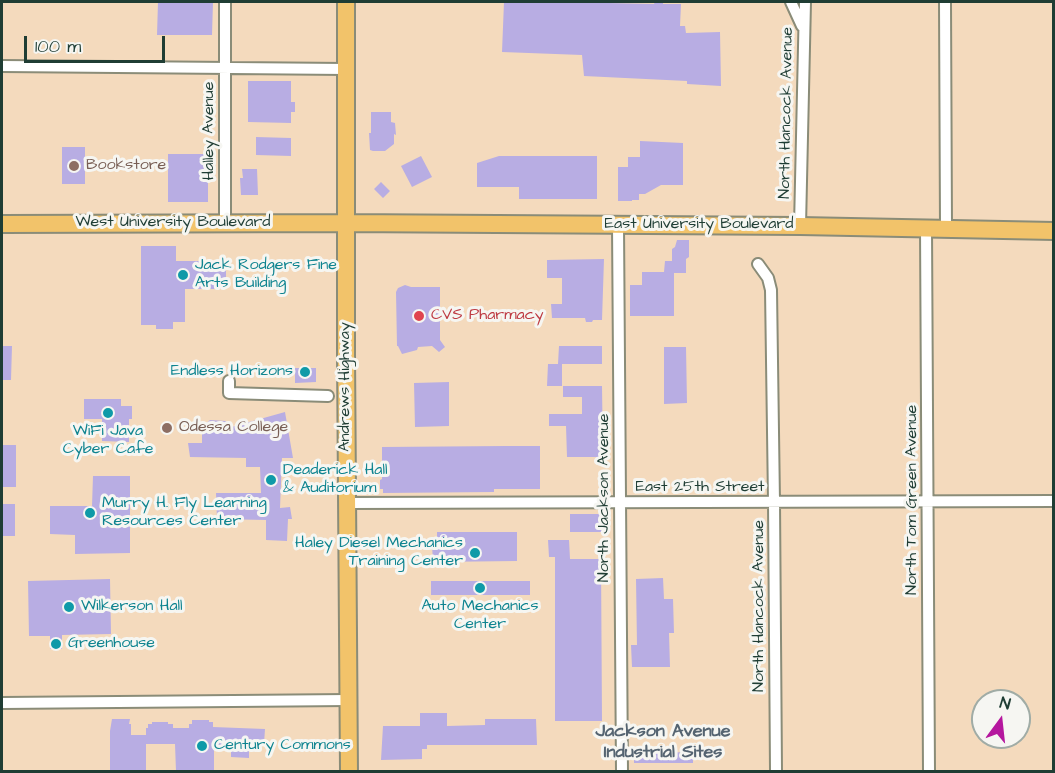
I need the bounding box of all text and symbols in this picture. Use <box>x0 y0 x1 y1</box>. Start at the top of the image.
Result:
scale bar <box>27 24 168 62</box>
street label: North Hancock Avenue <box>776 27 798 199</box>
text: 100 m <box>35 34 81 59</box>
street label: Halley Avenue <box>200 82 220 180</box>
place label: Bookstore <box>86 156 166 176</box>
marker: Bookstore <box>67 159 81 173</box>
street label: West University Boulevard <box>75 213 271 233</box>
street label: East University Boulevard <box>605 215 793 235</box>
place label: Jack Rodgers Fine Arts Building <box>195 256 337 294</box>
marker: Jack Rodgers Fine Arts Building <box>176 268 190 282</box>
place label: CVS Pharmacy <box>431 306 544 326</box>
marker: CVS Pharmacy <box>412 309 426 323</box>
street label: Andrews Highway <box>336 322 356 452</box>
place label: Endless Horizons <box>171 362 293 382</box>
marker: Endless Horizons <box>298 365 312 379</box>
street label: North Tom Green Avenue <box>903 405 923 595</box>
marker: WiFi Java Cyber Cafe <box>101 406 115 420</box>
street label: North Jackson Avenue <box>595 414 615 582</box>
place label: Odessa College <box>179 418 288 438</box>
marker: Odessa College <box>160 421 174 435</box>
place label: WiFi Java Cyber Cafe <box>63 422 153 460</box>
place label: Deaderick Hall & Auditorium <box>283 461 388 499</box>
marker: Deaderick Hall & Auditorium <box>264 473 278 487</box>
street label: East 25th Street <box>635 478 765 498</box>
place label: Murry H. Fly Learning Resources Center <box>102 494 267 532</box>
marker: Murry H. Fly Learning Resources Center <box>83 506 97 520</box>
street label: North Hancock Avenue <box>750 520 770 692</box>
place label: Haley Diesel Mechanics Training Center <box>295 534 463 572</box>
marker: Haley Diesel Mechanics Training Center <box>468 546 482 560</box>
marker: Auto Mechanics Center <box>473 581 487 595</box>
place label: Wilkerson Hall <box>81 597 183 617</box>
place label: Auto Mechanics Center <box>422 597 538 635</box>
marker: Wilkerson Hall <box>62 600 76 614</box>
place label: Greenhouse <box>68 634 155 654</box>
marker: Greenhouse <box>49 637 63 651</box>
north arrow <box>971 689 1031 749</box>
text: N <box>997 692 1013 715</box>
district label: Jackson Avenue Industrial Sites <box>596 721 730 764</box>
place label: Century Commons <box>214 736 351 756</box>
marker: Century Commons <box>195 739 209 753</box>

